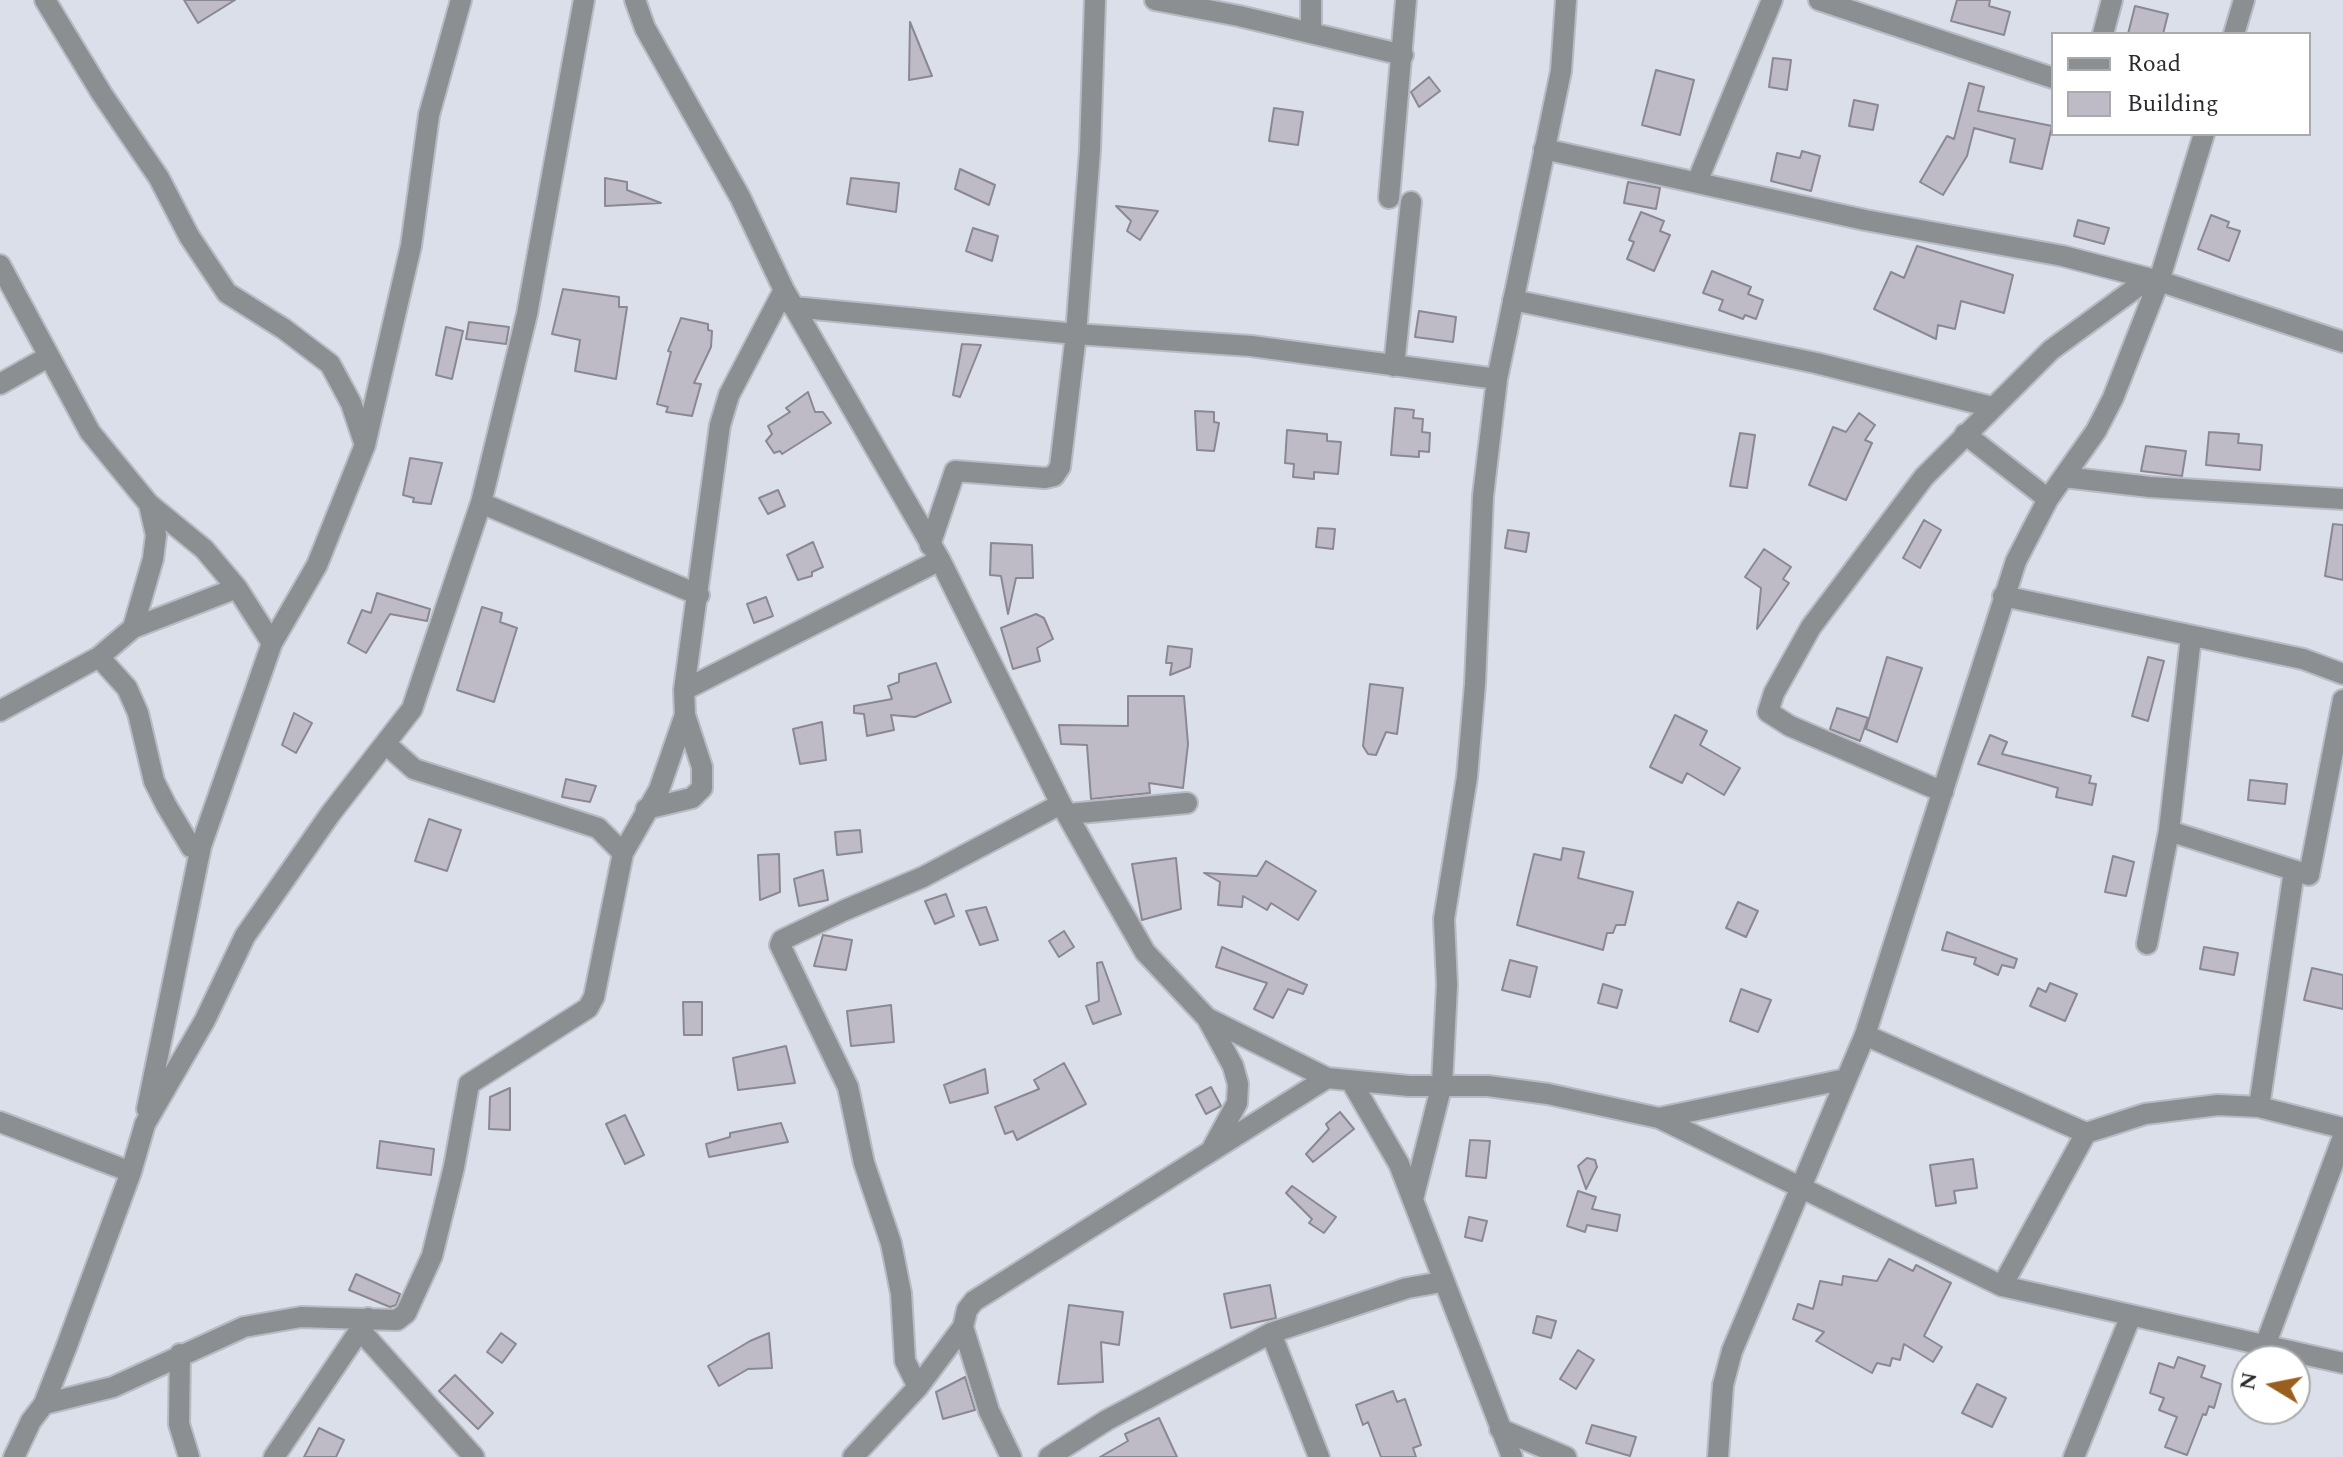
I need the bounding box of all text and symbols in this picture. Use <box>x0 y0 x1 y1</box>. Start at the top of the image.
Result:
legend <box>2051 32 2311 136</box>
text: Road <box>2127 46 2181 82</box>
text: Building <box>2127 86 2219 122</box>
north arrow <box>2231 1345 2311 1425</box>
text: N <box>2231 1369 2267 1393</box>

